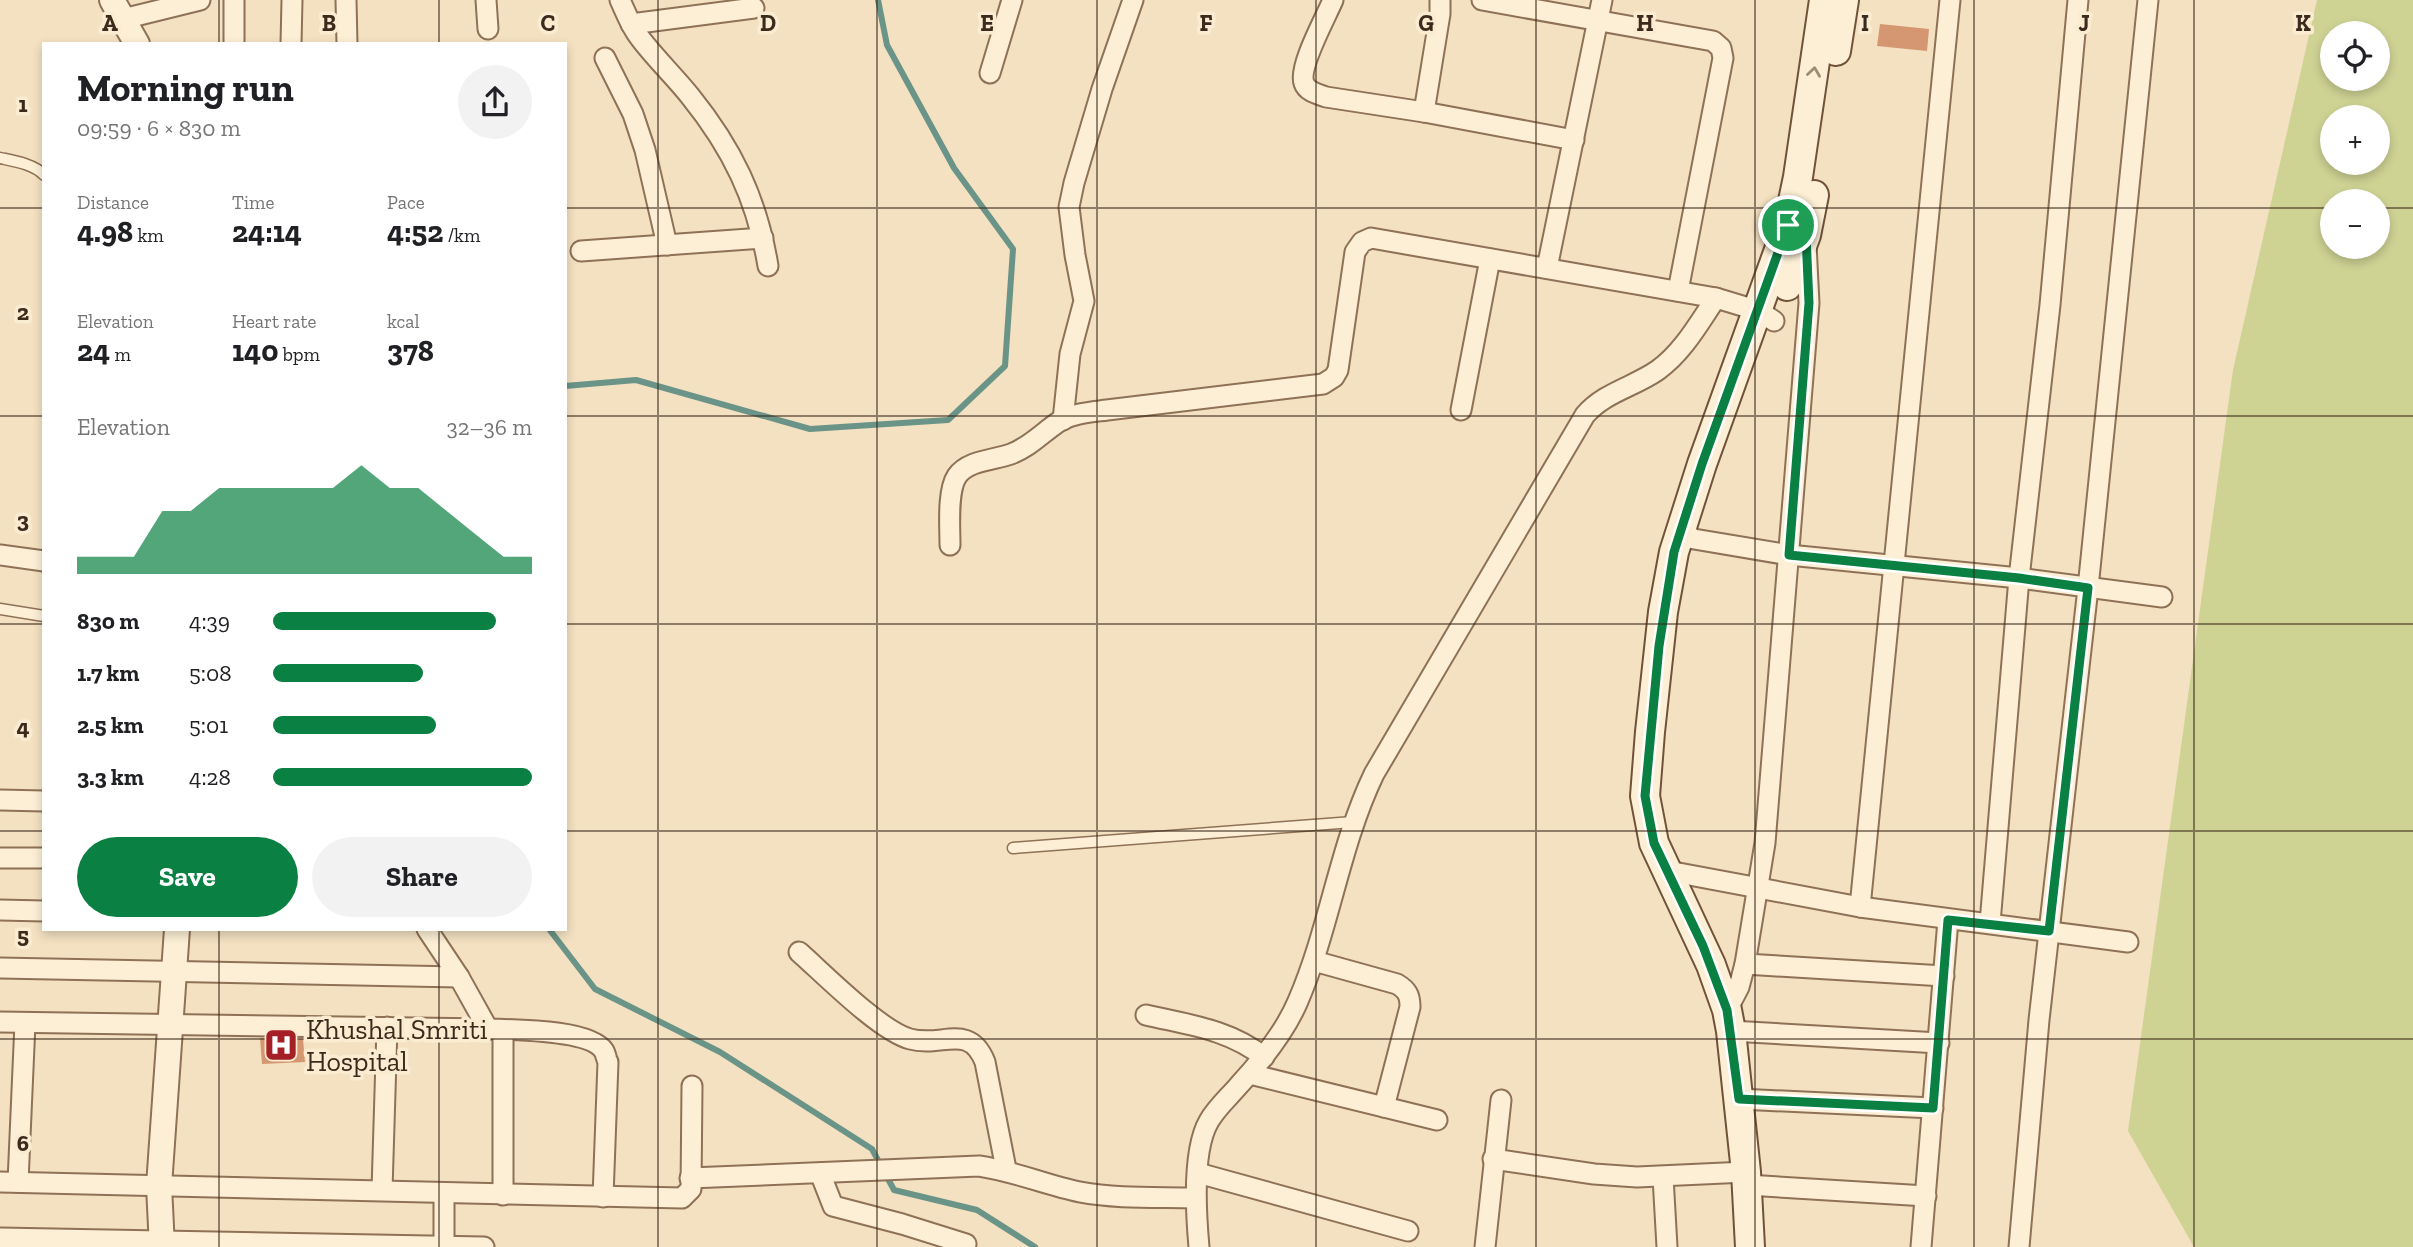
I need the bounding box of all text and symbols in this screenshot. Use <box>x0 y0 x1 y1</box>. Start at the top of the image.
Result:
text: A <box>102 9 118 37</box>
text: B <box>322 9 336 37</box>
text: C <box>541 9 555 37</box>
text: D <box>760 9 776 37</box>
text: E <box>980 9 994 37</box>
text: F <box>1199 9 1213 37</box>
text: G <box>1418 9 1434 37</box>
text: H <box>1636 9 1654 37</box>
text: I <box>1861 9 1869 37</box>
text: J <box>2078 9 2090 37</box>
text: K <box>2295 9 2311 37</box>
map controls <box>2320 21 2390 259</box>
button: locate <box>2320 21 2390 91</box>
text: Morning run <box>77 65 294 111</box>
button: share <box>458 65 532 139</box>
one-way arrow <box>1806 66 1821 78</box>
text: 1 <box>18 90 28 118</box>
button: + <box>2320 105 2390 175</box>
text: 09:59 · 6 × 830 m <box>77 114 241 142</box>
button: − <box>2320 189 2390 259</box>
text: Distance <box>77 191 149 214</box>
text: Time <box>232 191 274 214</box>
text: Pace <box>387 191 425 214</box>
pin <box>1758 195 1818 255</box>
icon: arrive <box>1769 206 1807 244</box>
text: 4.98 <box>77 214 133 250</box>
text: 24:14 <box>232 214 302 250</box>
text: 4:52 <box>387 214 443 250</box>
text: km <box>133 224 164 247</box>
text: /km <box>443 224 480 247</box>
text: 2 <box>17 298 29 326</box>
text: Elevation <box>77 310 154 333</box>
text: Heart rate <box>232 310 317 333</box>
text: kcal <box>387 310 420 333</box>
text: 24 <box>77 333 110 369</box>
text: 140 <box>232 333 279 369</box>
text: 378 <box>387 333 434 369</box>
text: m <box>110 343 131 366</box>
text: bpm <box>279 343 320 366</box>
text: Elevation <box>77 413 170 441</box>
text: 32–36 m <box>447 413 532 441</box>
text: 3 <box>17 506 29 534</box>
text: 830 m <box>77 607 139 635</box>
text: 4:39 <box>189 607 230 635</box>
text: 1.7 km <box>77 659 139 687</box>
text: 5:08 <box>189 659 232 687</box>
text: 2.5 km <box>77 711 144 739</box>
text: 5:01 <box>189 711 228 739</box>
text: 4 <box>16 713 30 741</box>
text: 3.3 km <box>77 763 144 791</box>
text: 4:28 <box>189 763 231 791</box>
button: Save <box>77 837 298 917</box>
button: Share <box>312 837 532 917</box>
text: 5 <box>17 921 29 949</box>
place label: Khushal Smriti Hospital <box>306 1013 488 1078</box>
hospital icon: Khushal Smriti Hospital <box>262 1026 300 1064</box>
text: 6 <box>17 1129 29 1157</box>

